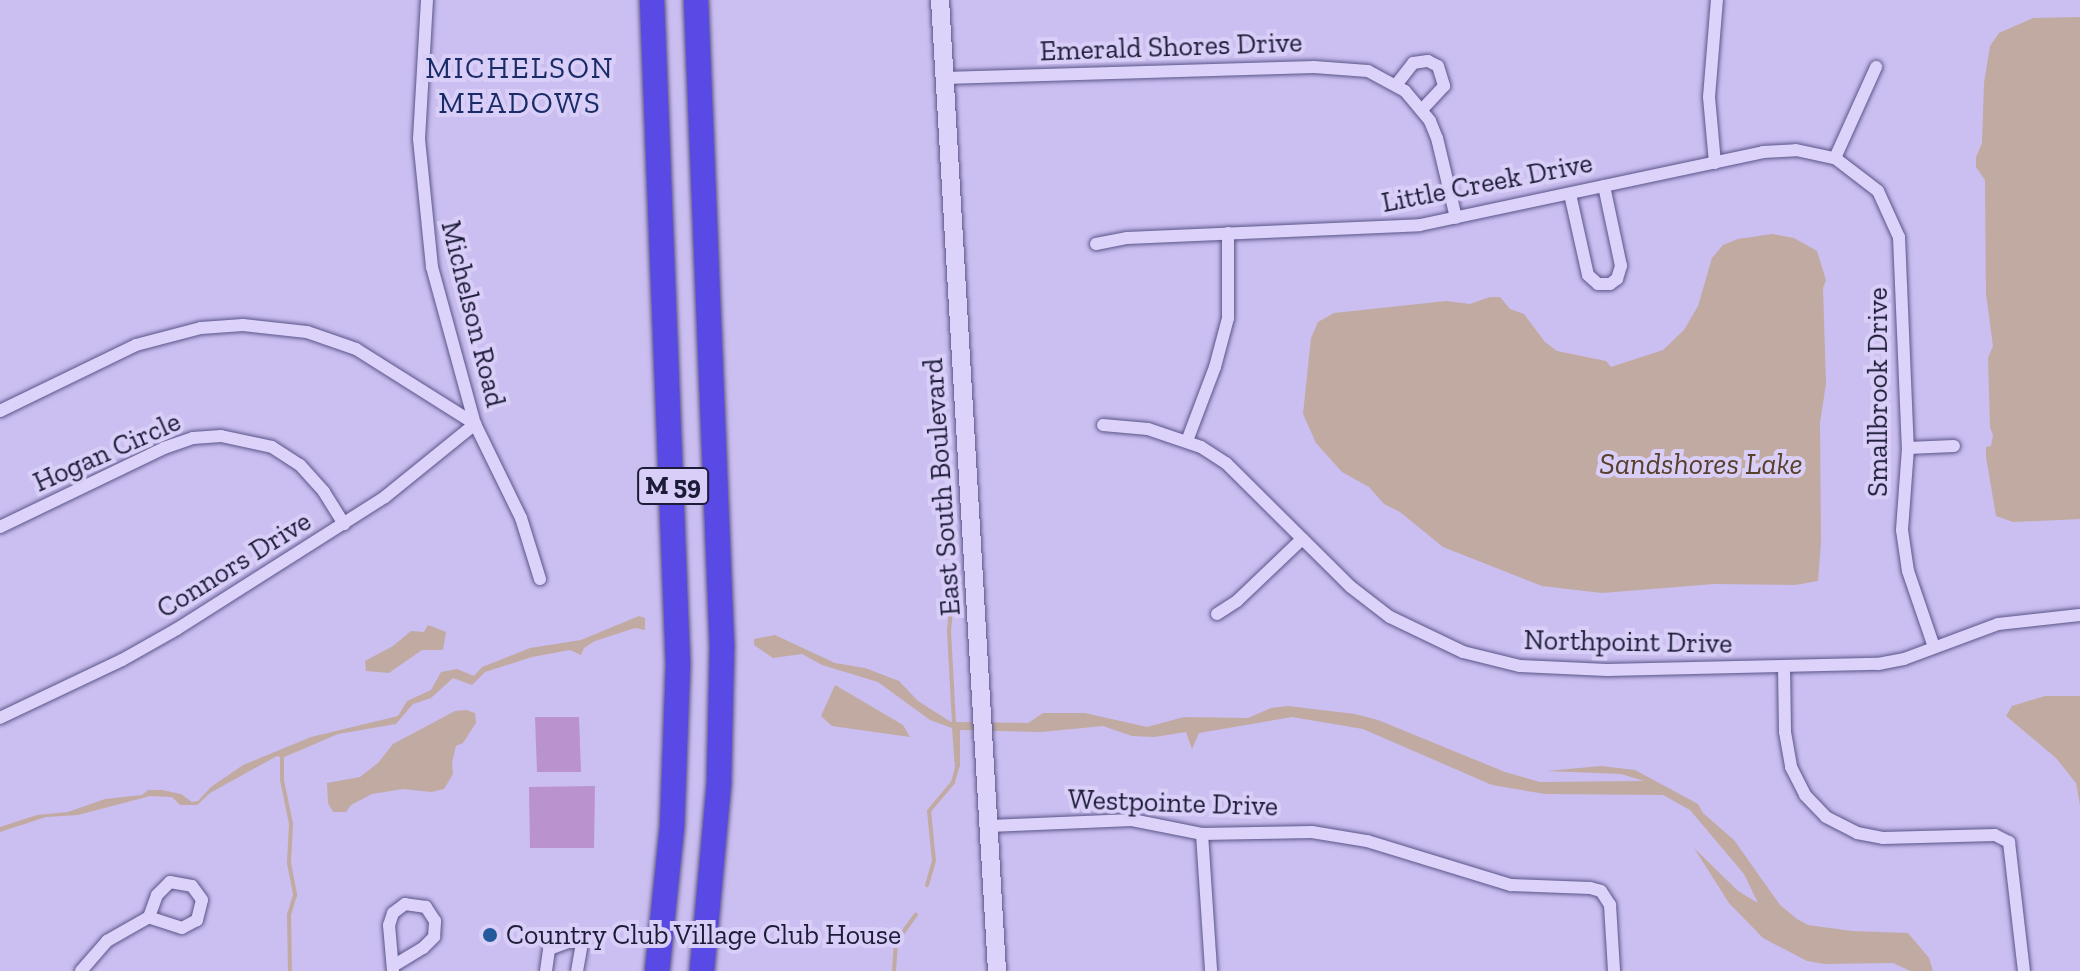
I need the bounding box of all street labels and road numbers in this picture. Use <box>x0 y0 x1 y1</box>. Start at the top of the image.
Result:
street label: Emerald Shores Drive <box>1039 26 1303 68</box>
street label: Little Creek Drive <box>1379 146 1595 220</box>
street label: Michelson Road <box>434 217 512 411</box>
street label: Smallbrook Drive <box>1861 287 1895 497</box>
street label: East South Boulevard <box>916 357 968 617</box>
street label: Hogan Circle <box>28 405 186 499</box>
road number: M 59 <box>637 464 709 508</box>
street label: Connors Drive <box>151 504 317 626</box>
street label: Northpoint Drive <box>1523 623 1733 661</box>
street label: Westpointe Drive <box>1067 783 1279 823</box>

